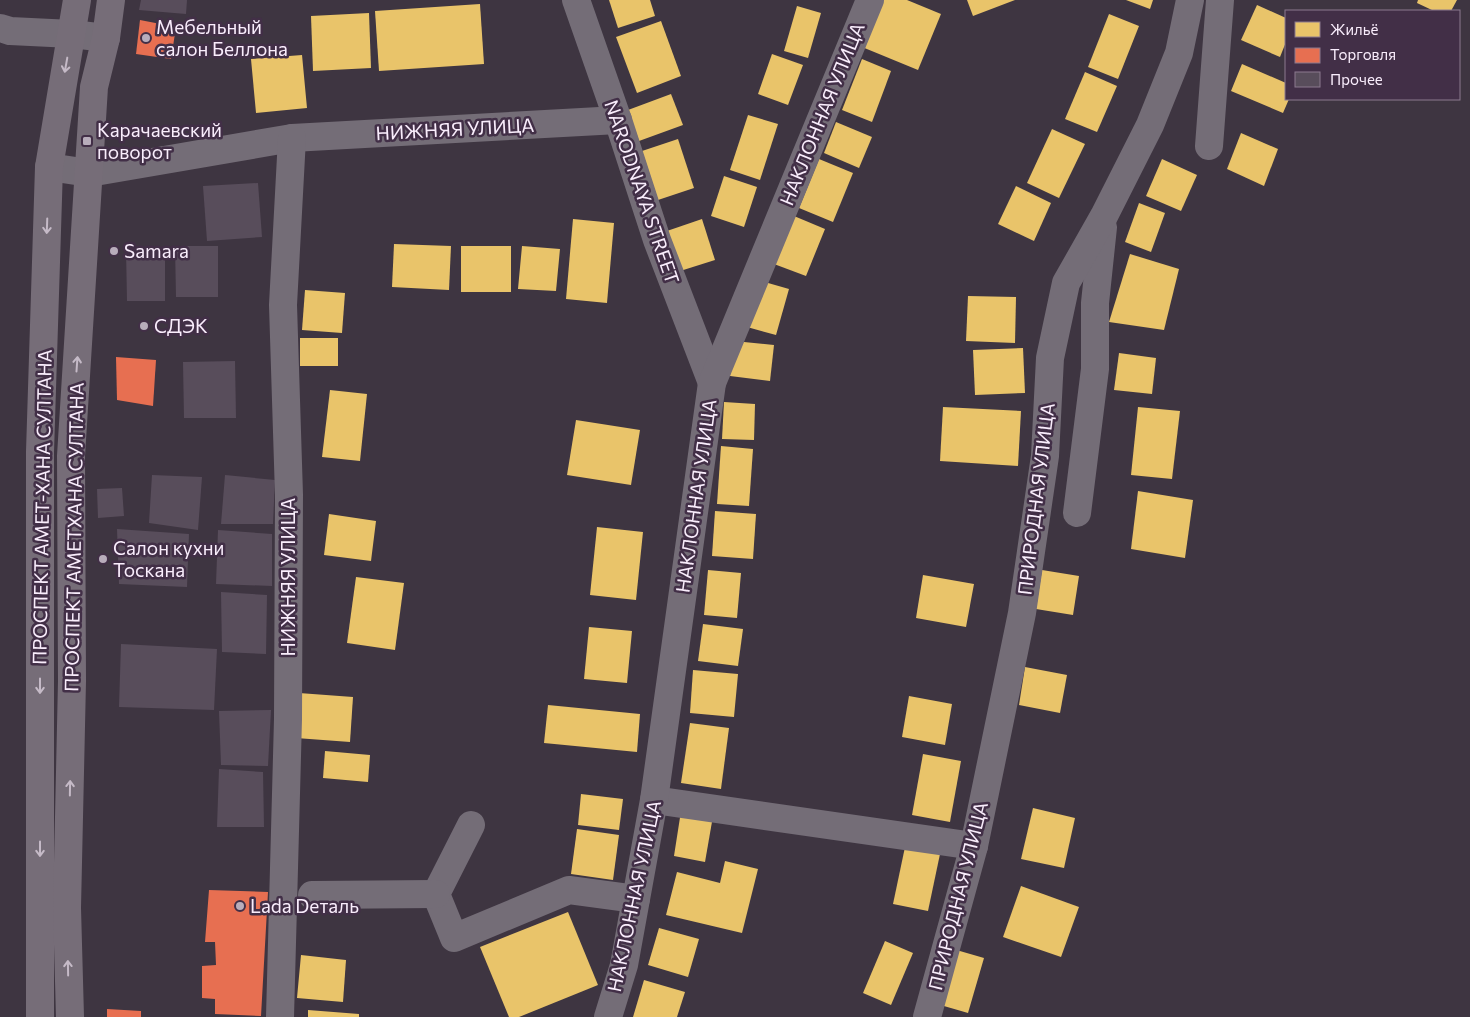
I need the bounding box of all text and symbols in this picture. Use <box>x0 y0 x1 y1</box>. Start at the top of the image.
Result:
legend <box>1285 10 1460 100</box>
place label: Мебельный салон Беллона <box>156 15 288 60</box>
street label: НАКЛОННАЯ УЛИЦА <box>774 19 869 209</box>
text: Жильё <box>1330 20 1378 38</box>
marker: Мебельный салон Беллона <box>140 32 152 44</box>
text: Торговля <box>1330 45 1396 63</box>
one-way arrow <box>61 57 71 73</box>
text: Прочее <box>1330 70 1383 88</box>
street label: NARODNAYA STREET <box>600 97 685 287</box>
street label: НИЖНЯЯ УЛИЦА <box>375 113 535 144</box>
place label: Карачаевский поворот <box>97 118 222 163</box>
marker: Карачаевский поворот <box>81 135 93 147</box>
one-way arrow <box>42 218 52 234</box>
place label: Samara <box>124 239 189 262</box>
marker: Samara <box>108 245 120 257</box>
place label: СДЭК <box>154 314 208 337</box>
marker: СДЭК <box>138 320 150 332</box>
street label: ПРОСПЕКТ АМЕТ-ХАНА СУЛТАНА <box>27 349 56 665</box>
one-way arrow <box>72 356 82 372</box>
street label: ПРОСПЕКТ АМЕТХАНА СУЛТАНА <box>59 382 88 692</box>
street label: НАКЛОННАЯ УЛИЦА <box>671 398 720 594</box>
street label: ПРИРОДНАЯ УЛИЦА <box>1012 402 1059 596</box>
street label: НИЖНЯЯ УЛИЦА <box>276 498 299 656</box>
place label: Салон кухни Тоскана <box>113 536 224 581</box>
marker: Салон кухни Тоскана <box>97 553 109 565</box>
one-way arrow <box>35 678 45 694</box>
one-way arrow <box>65 781 75 797</box>
street label: НАКЛОННАЯ УЛИЦА <box>602 798 665 994</box>
street label: ПРИРОДНАЯ УЛИЦА <box>923 799 992 993</box>
one-way arrow <box>35 840 45 857</box>
place label: Lada Dеталь <box>250 894 359 917</box>
marker: Lada Dеталь <box>234 900 246 912</box>
one-way arrow <box>64 961 73 977</box>

